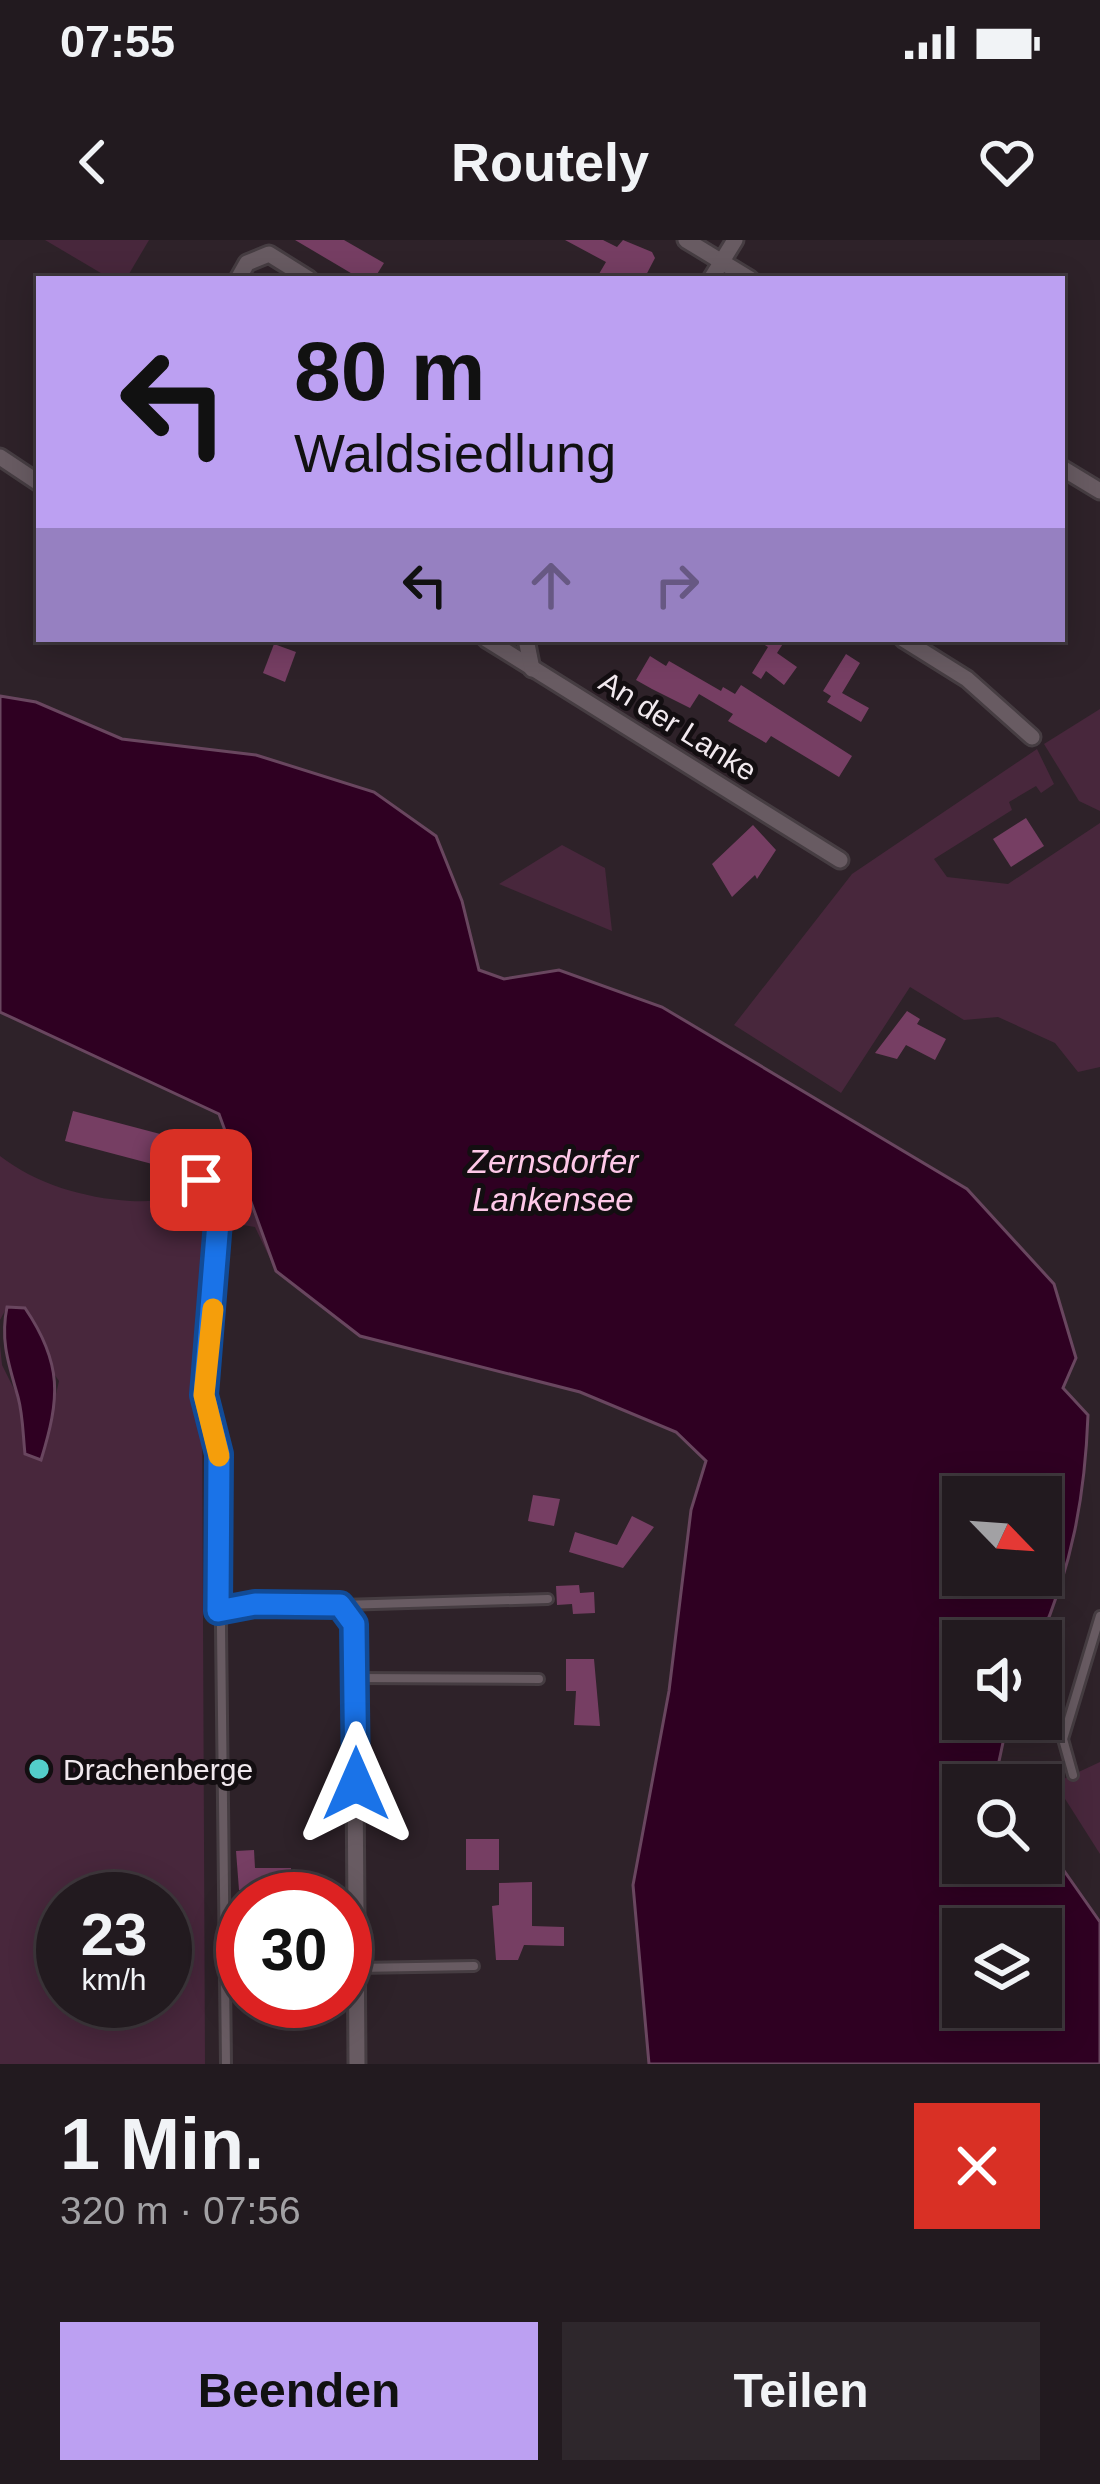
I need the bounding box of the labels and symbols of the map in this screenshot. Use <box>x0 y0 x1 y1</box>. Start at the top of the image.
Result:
street label: An der Lanke <box>594 665 762 787</box>
pin <box>150 1129 252 1231</box>
water label: Zernsdorfer Lankensee <box>467 1143 640 1218</box>
north arrow <box>942 1476 1062 1596</box>
position arrow <box>293 1721 419 1847</box>
place label: Drachenberge <box>63 1753 253 1786</box>
marker: Drachenberge <box>26 1756 52 1782</box>
speed limit sign: 30 <box>216 1872 372 2028</box>

